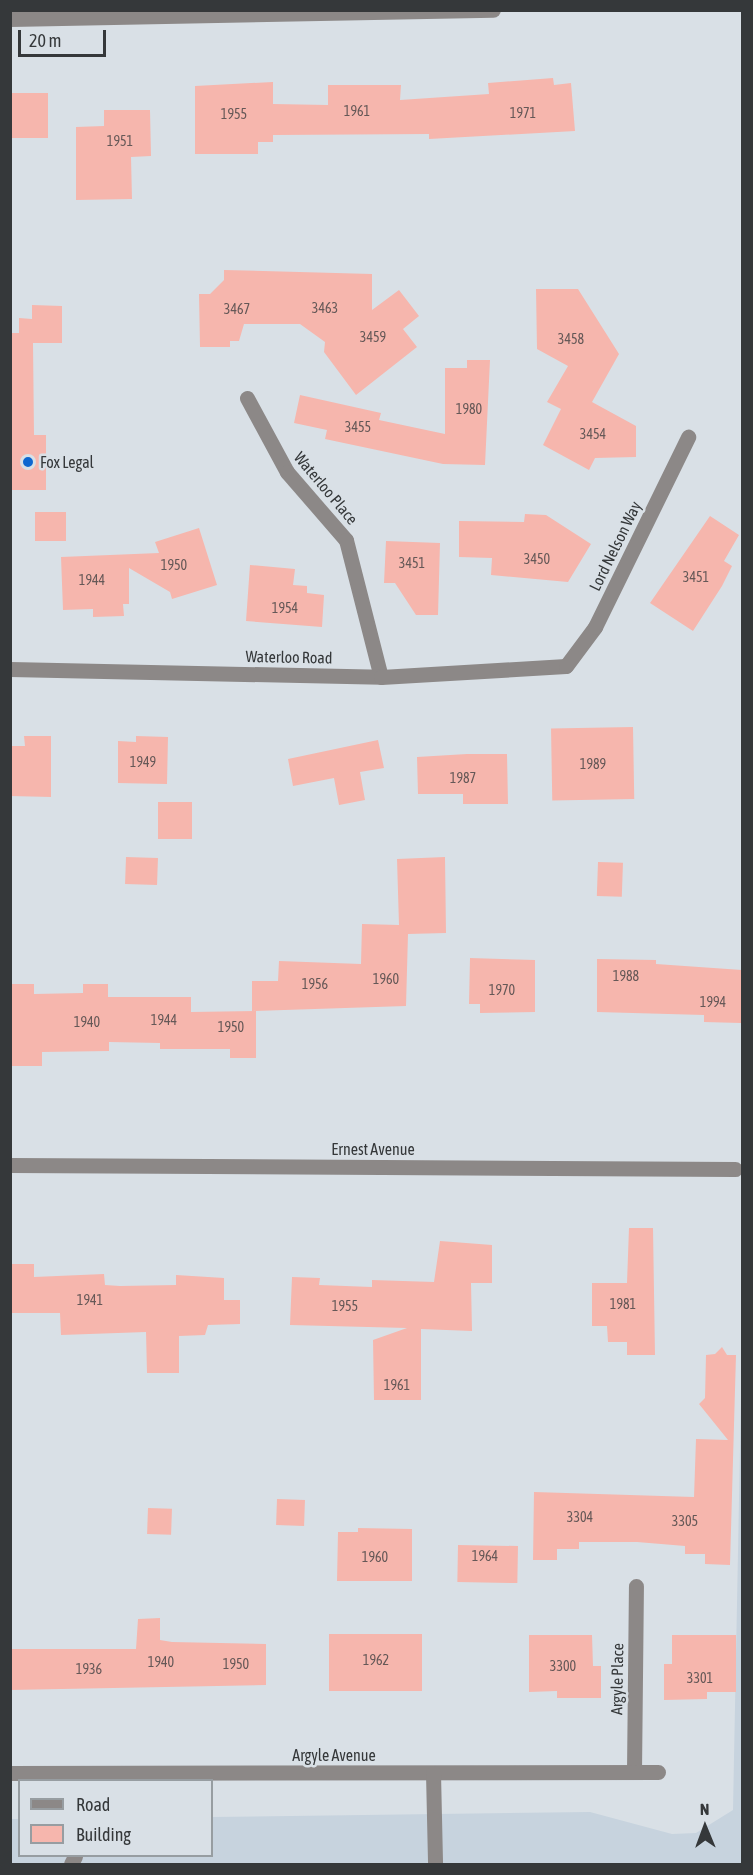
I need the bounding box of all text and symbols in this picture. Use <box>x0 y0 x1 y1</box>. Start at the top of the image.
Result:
scale bar <box>21 18 110 56</box>
text: 20 m <box>29 30 61 51</box>
house number: 1961 <box>344 103 370 119</box>
house number: 1971 <box>510 105 536 121</box>
house number: 1955 <box>221 106 247 122</box>
house number: 1951 <box>107 133 133 149</box>
house number: 3463 <box>312 300 338 316</box>
house number: 3467 <box>224 301 250 317</box>
house number: 3459 <box>360 329 386 345</box>
house number: 3458 <box>558 331 584 347</box>
house number: 1980 <box>456 401 482 417</box>
house number: 3455 <box>345 419 371 435</box>
house number: 3454 <box>580 426 606 442</box>
street label: Waterloo Place <box>290 448 362 528</box>
place label: Fox Legal <box>40 452 94 472</box>
marker: Fox Legal <box>21 455 35 469</box>
street label: Lord Nelson Way <box>585 498 645 594</box>
house number: 3450 <box>524 551 550 567</box>
house number: 3451 <box>399 555 425 571</box>
house number: 1950 <box>161 557 187 573</box>
house number: 3451 <box>683 569 709 585</box>
house number: 1944 <box>79 572 105 588</box>
house number: 1954 <box>272 600 298 616</box>
street label: Waterloo Road <box>245 647 333 667</box>
house number: 1949 <box>130 754 156 770</box>
house number: 1989 <box>580 756 606 772</box>
house number: 1987 <box>450 770 476 786</box>
house number: 1988 <box>613 968 639 984</box>
house number: 1960 <box>373 971 399 987</box>
house number: 1956 <box>302 976 328 992</box>
house number: 1970 <box>489 982 515 998</box>
house number: 1994 <box>700 994 726 1010</box>
house number: 1944 <box>151 1012 177 1028</box>
house number: 1940 <box>74 1014 100 1030</box>
house number: 1950 <box>218 1019 244 1035</box>
street label: Ernest Avenue <box>331 1139 415 1159</box>
house number: 1941 <box>77 1292 103 1308</box>
house number: 1981 <box>610 1296 636 1312</box>
house number: 1955 <box>332 1298 358 1314</box>
house number: 1961 <box>384 1377 410 1393</box>
house number: 3304 <box>567 1509 593 1525</box>
house number: 3305 <box>672 1513 698 1529</box>
house number: 1964 <box>472 1548 498 1564</box>
house number: 1960 <box>362 1549 388 1565</box>
street label: Argyle Place <box>607 1643 627 1715</box>
house number: 1962 <box>363 1652 389 1668</box>
house number: 1940 <box>148 1654 174 1670</box>
house number: 1950 <box>223 1656 249 1672</box>
house number: 3300 <box>550 1658 576 1674</box>
house number: 1936 <box>76 1661 102 1677</box>
house number: 3301 <box>687 1670 713 1686</box>
street label: Argyle Avenue <box>292 1745 376 1765</box>
legend <box>18 1779 213 1857</box>
text: Road <box>76 1794 110 1815</box>
north arrow <box>675 1797 735 1857</box>
text: N <box>700 1800 710 1818</box>
text: Building <box>76 1824 131 1845</box>

